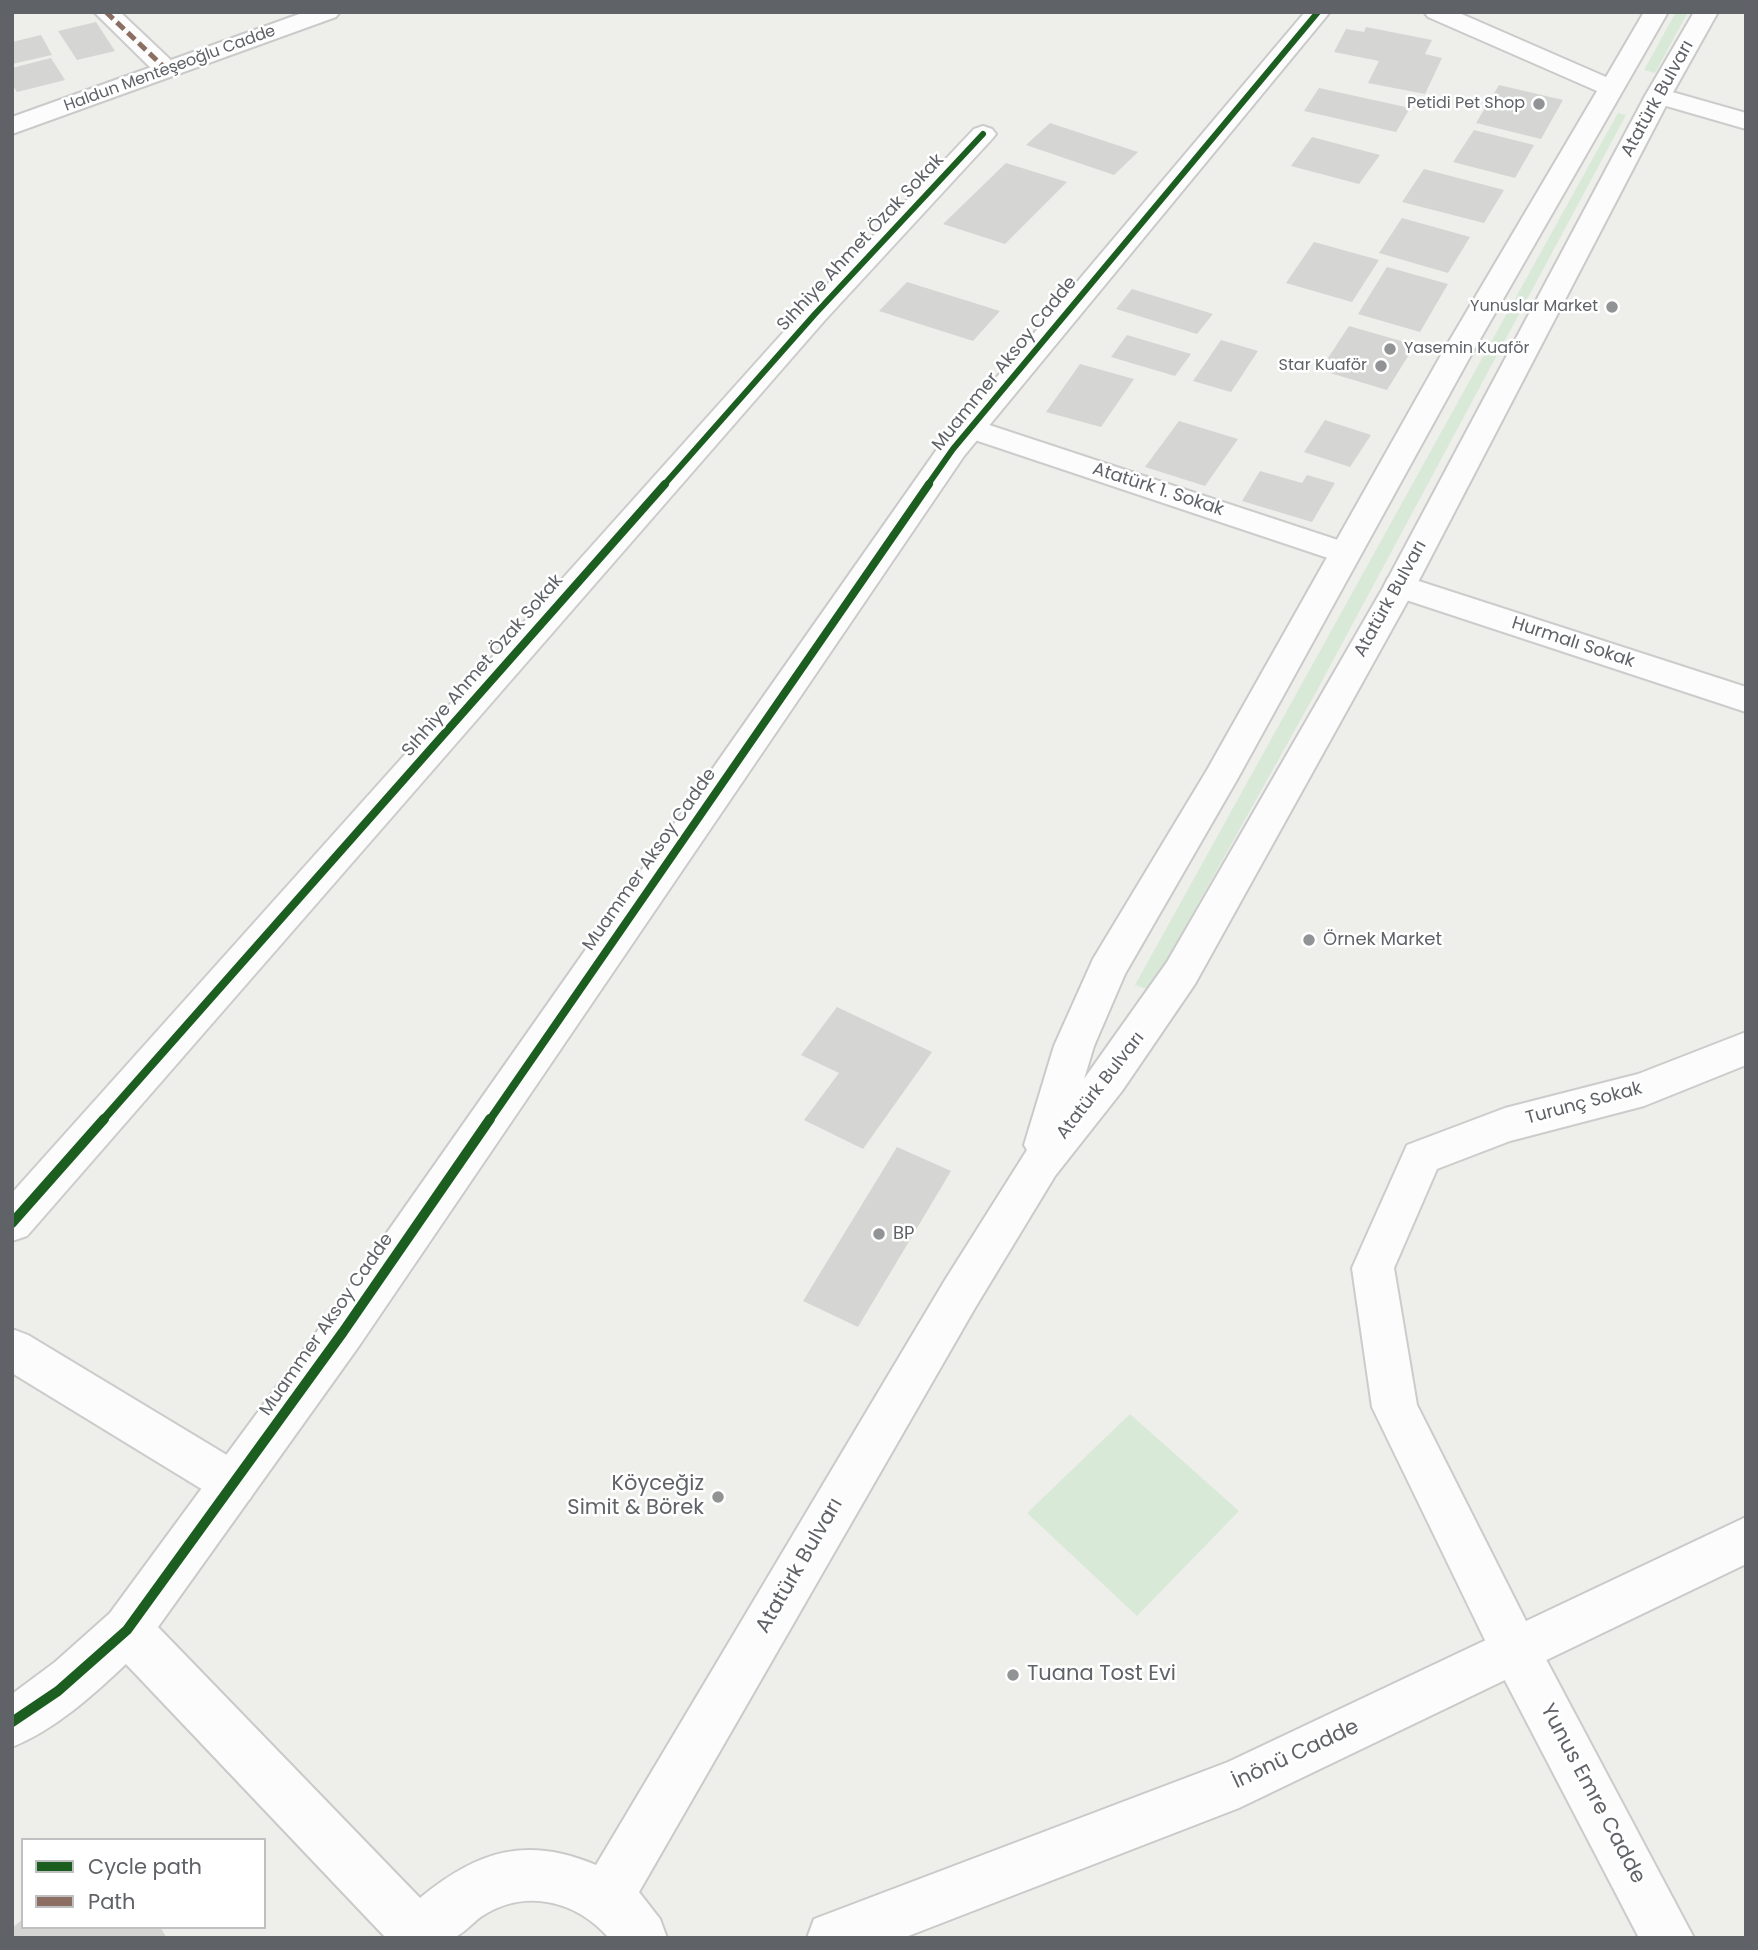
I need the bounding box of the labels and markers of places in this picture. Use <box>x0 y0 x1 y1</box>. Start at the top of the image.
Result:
place label: Petidi Pet Shop <box>1407 94 1525 114</box>
marker: Petidi Pet Shop <box>1531 96 1547 112</box>
place label: Yunuslar Market <box>1470 297 1598 317</box>
marker: Yunuslar Market <box>1604 299 1620 315</box>
place label: Yasemin Kuaför <box>1404 339 1529 359</box>
marker: Yasemin Kuaför <box>1382 341 1398 357</box>
place label: Star Kuaför <box>1279 356 1367 376</box>
marker: Star Kuaför <box>1373 358 1389 374</box>
place label: Örnek Market <box>1323 929 1442 951</box>
marker: Örnek Market <box>1301 932 1317 948</box>
place label: BP <box>893 1223 914 1245</box>
marker: BP <box>871 1226 887 1242</box>
place label: Köyceğiz Simit & Börek <box>567 1472 704 1522</box>
marker: Köyceğiz Simit & Börek <box>710 1489 726 1505</box>
place label: Tuana Tost Evi <box>1027 1662 1176 1688</box>
marker: Tuana Tost Evi <box>1005 1667 1021 1683</box>

